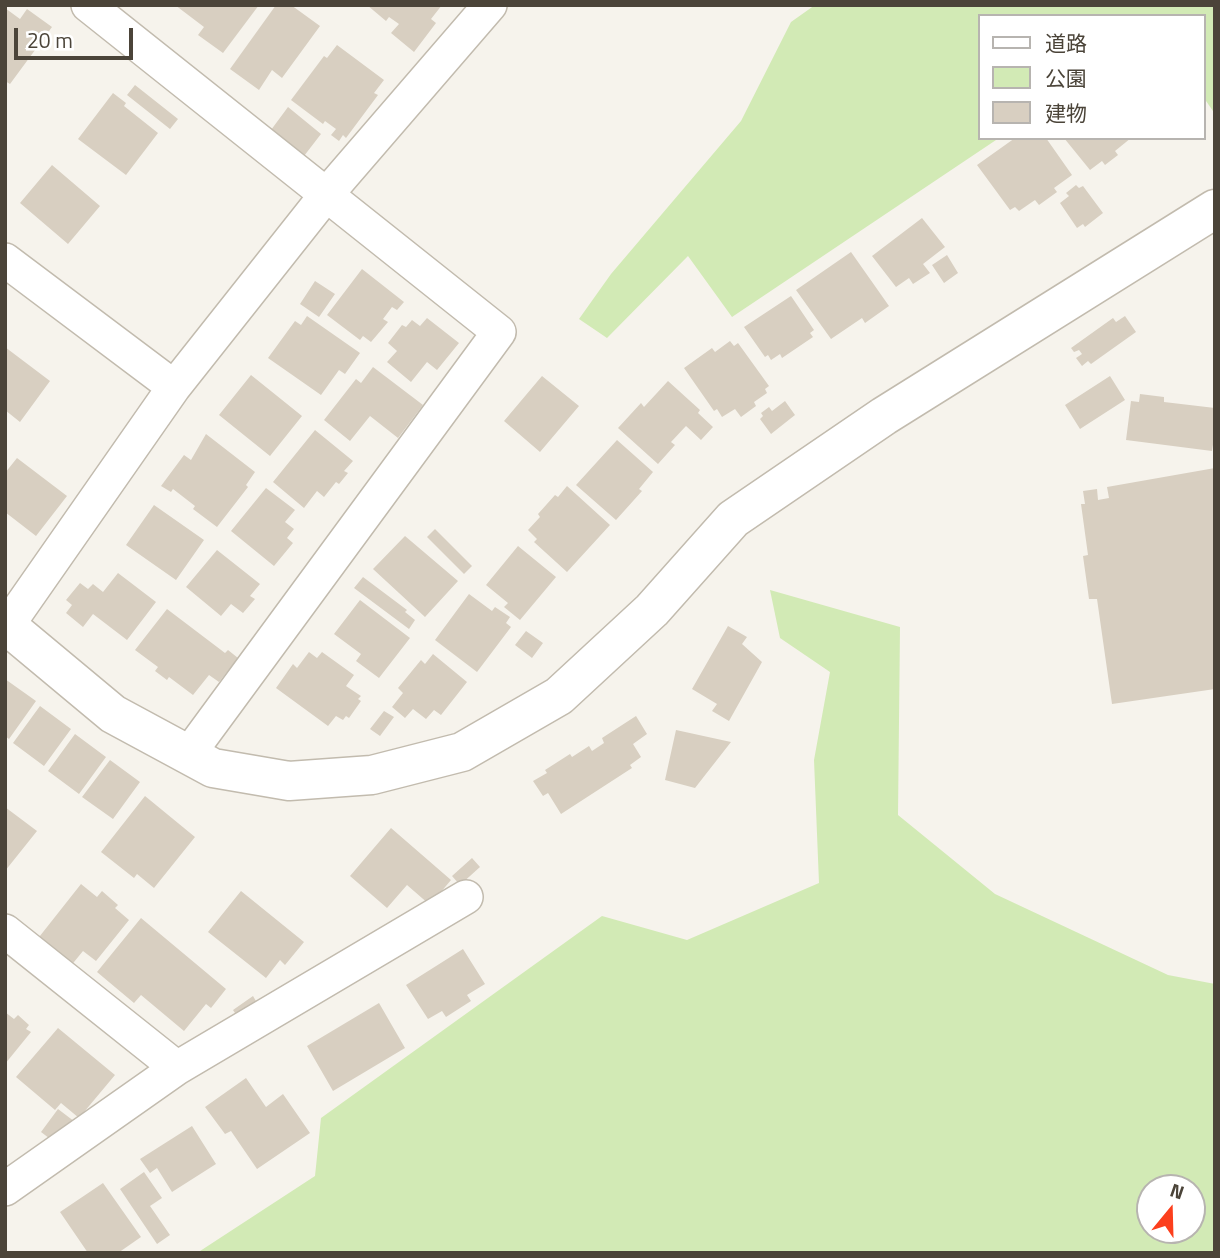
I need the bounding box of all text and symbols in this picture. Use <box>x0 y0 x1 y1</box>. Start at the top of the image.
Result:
scale bar <box>18 14 136 58</box>
legend <box>978 14 1206 140</box>
text: 20 m <box>27 24 73 56</box>
text: 道路 <box>1045 27 1087 59</box>
text: 公園 <box>1045 62 1087 94</box>
text: 建物 <box>1045 97 1087 129</box>
north arrow <box>1136 1174 1206 1244</box>
text: N <box>1166 1175 1188 1206</box>

